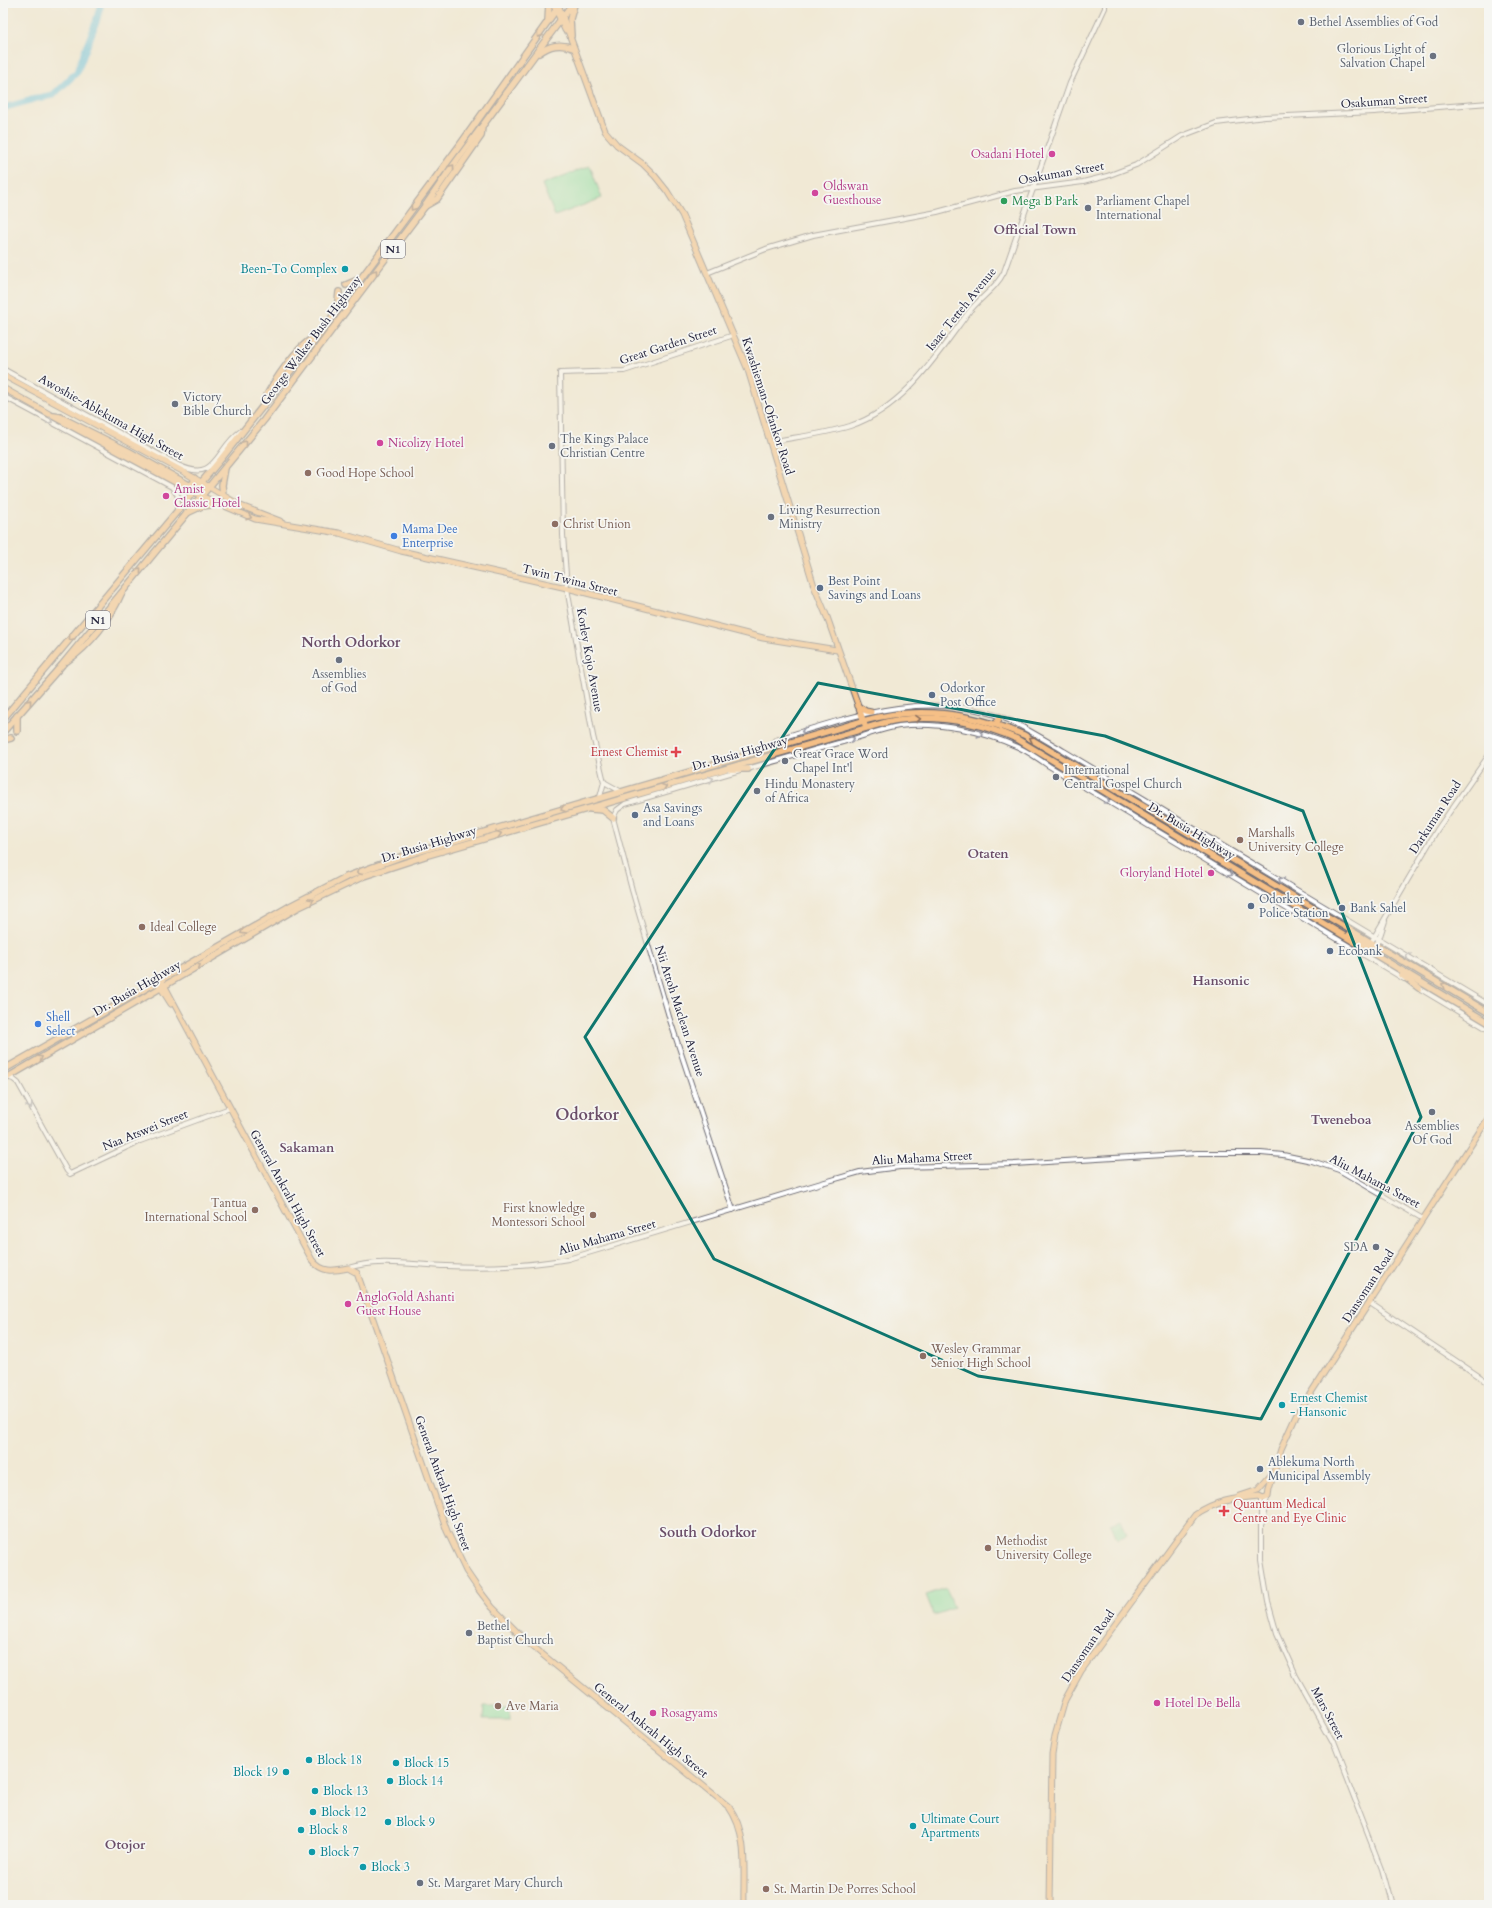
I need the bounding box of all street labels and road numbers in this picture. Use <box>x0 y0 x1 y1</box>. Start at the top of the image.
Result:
street label: Osakuman Street <box>1340 90 1428 112</box>
street label: Osakuman Street <box>1017 158 1105 188</box>
road number: N1 <box>381 240 405 258</box>
street label: Isaac Tetteh Avenue <box>922 264 1000 354</box>
street label: George Walker Bush Highway <box>257 271 366 408</box>
street label: Great Garden Street <box>617 322 719 368</box>
street label: Kwashieman-Ofankor Road <box>738 335 798 477</box>
street label: Awoshie-Ablekuma High Street <box>36 370 186 464</box>
street label: Twin Twina Street <box>521 560 620 600</box>
street label: Korley Kojo Avenue <box>573 607 607 713</box>
road number: N1 <box>86 611 110 629</box>
street label: Dr. Busia Highway <box>690 732 790 774</box>
street label: Darkuman Road <box>1405 777 1465 857</box>
street label: Dr. Busia Highway <box>1146 799 1239 864</box>
street label: Dr. Busia Highway <box>379 822 479 866</box>
street label: Nii Attoh Maclean Avenue <box>651 943 709 1079</box>
street label: Dr. Busia Highway <box>90 956 184 1020</box>
street label: Naa Atswei Street <box>100 1106 190 1154</box>
street label: General Ankrah High Street <box>246 1127 330 1260</box>
street label: Aliu Mahama Street <box>871 1147 973 1169</box>
street label: Aliu Mahama Street <box>1327 1150 1423 1212</box>
street label: Aliu Mahama Street <box>557 1215 658 1259</box>
street label: Dansoman Road <box>1338 1246 1398 1326</box>
street label: General Ankrah High Street <box>411 1413 475 1553</box>
street label: Dansoman Road <box>1058 1606 1118 1685</box>
street label: General Ankrah High Street <box>590 1679 712 1781</box>
street label: Mars Street <box>1308 1684 1349 1742</box>

